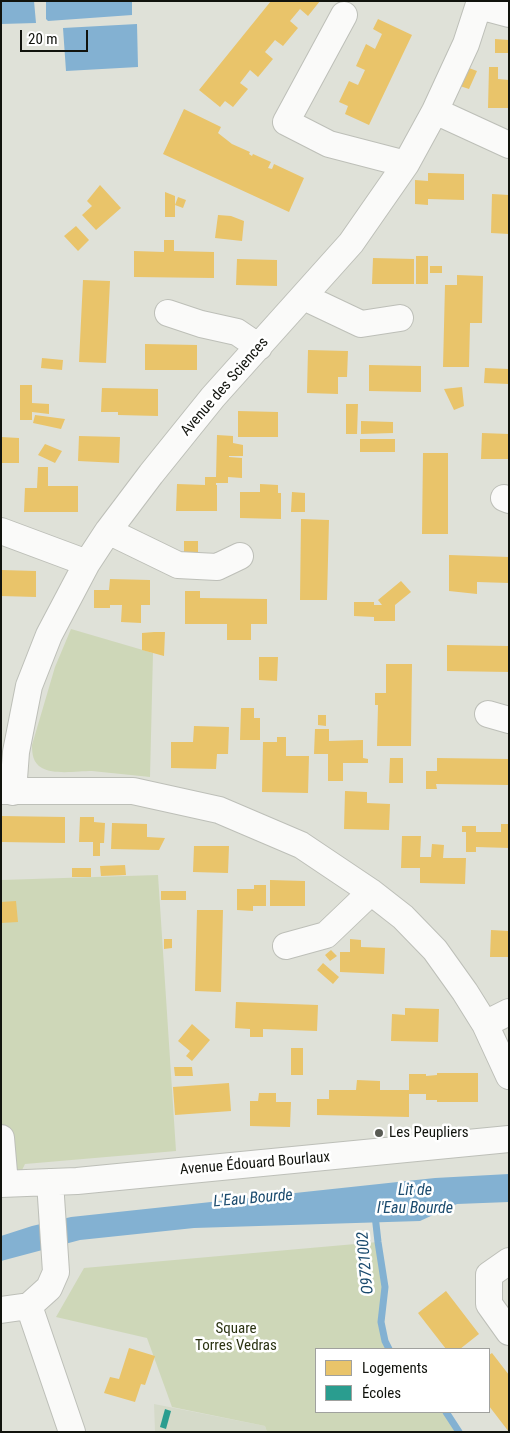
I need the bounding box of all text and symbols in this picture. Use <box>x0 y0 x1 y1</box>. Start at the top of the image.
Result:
scale bar <box>22 20 90 52</box>
text: 20 m <box>28 30 58 48</box>
street label: Avenue des Sciences <box>177 334 273 440</box>
place label: Les Peupliers <box>389 1124 469 1142</box>
marker: Les Peupliers <box>373 1127 385 1139</box>
street label: Avenue Édouard Bourlaux <box>179 1148 331 1180</box>
water label: Lit de l'Eau Bourde <box>377 1181 453 1219</box>
water label: L'Eau Bourde <box>212 1186 294 1212</box>
water label: O9721002 <box>354 1231 378 1295</box>
park label: Square Torres Vedras <box>195 1320 277 1355</box>
legend <box>315 1348 490 1413</box>
text: Logements <box>362 1359 428 1377</box>
text: Écoles <box>362 1384 401 1402</box>

